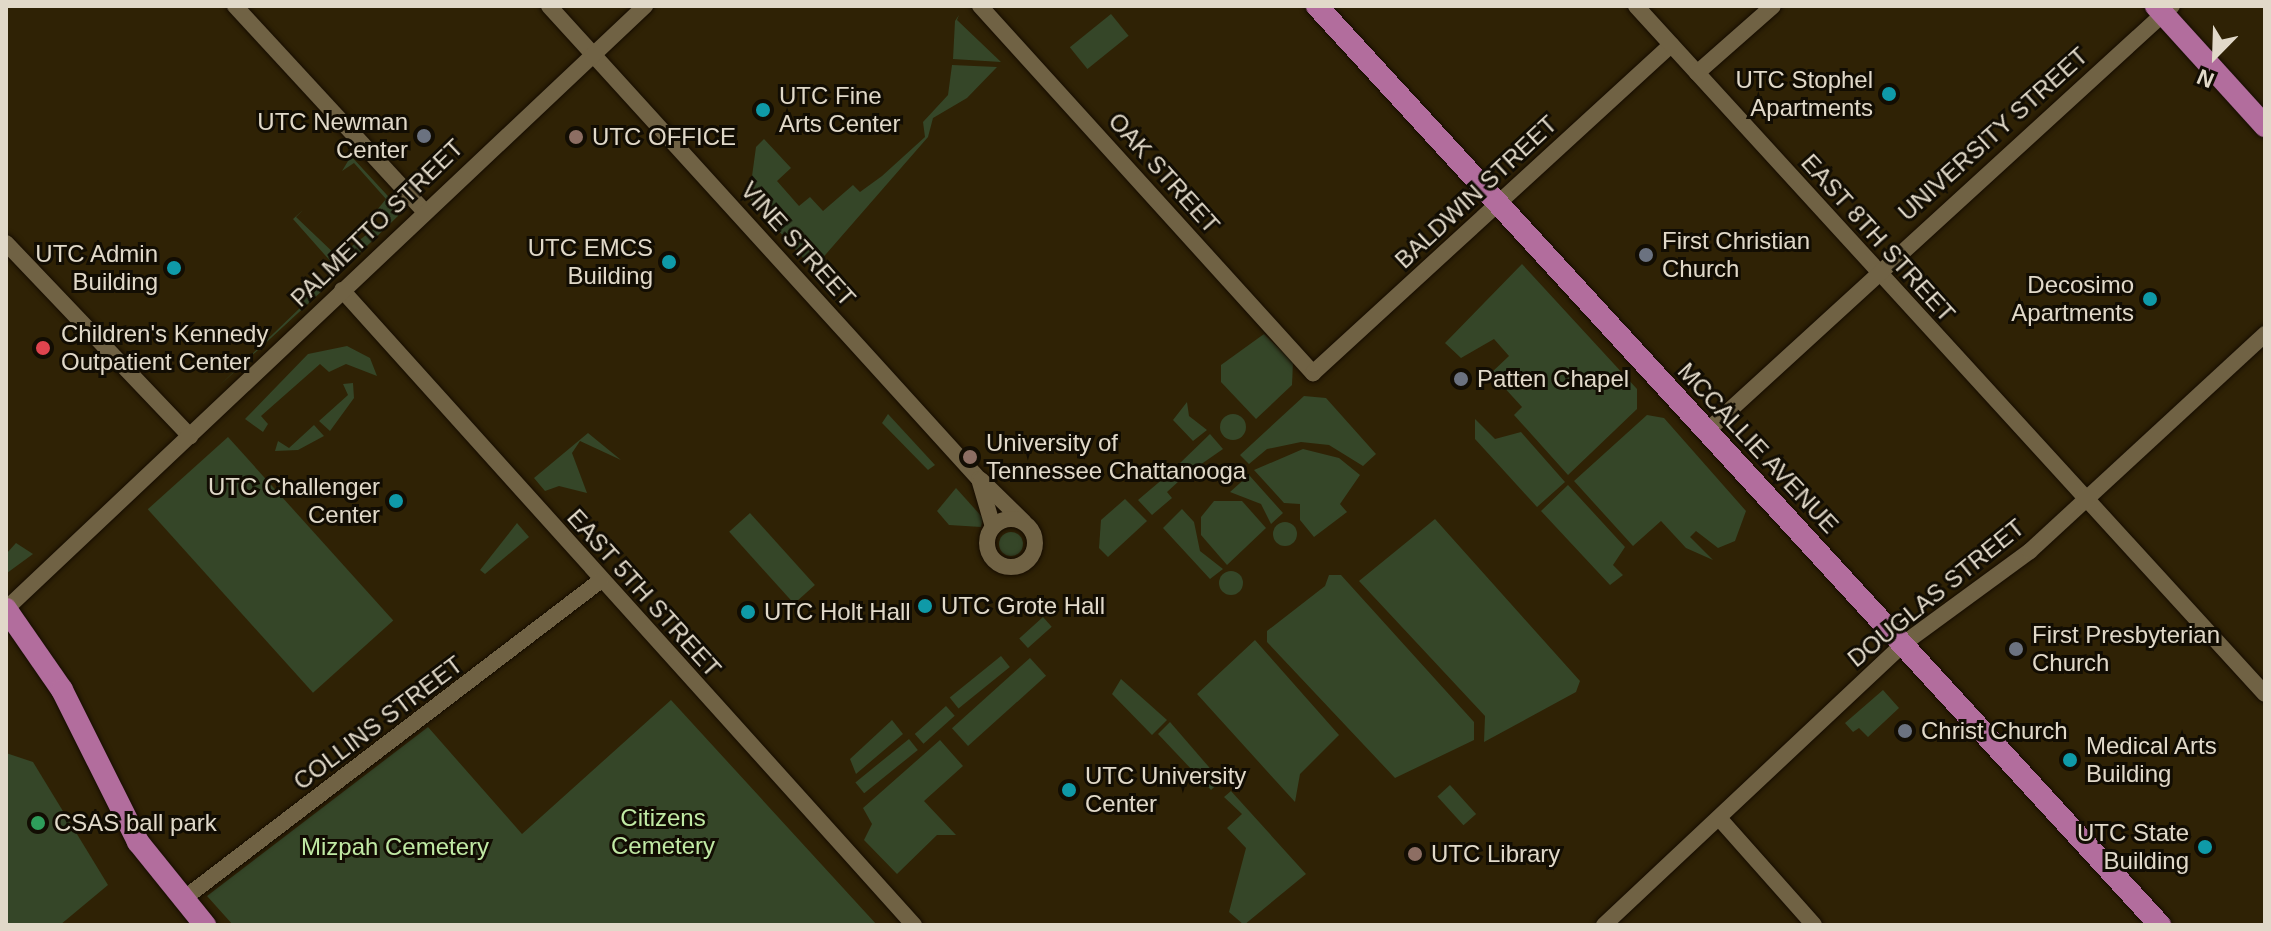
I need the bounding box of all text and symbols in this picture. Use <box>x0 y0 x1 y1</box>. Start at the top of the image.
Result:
north arrow <box>2175 16 2255 96</box>
street label: UNIVERSITY STREET <box>1892 41 2094 227</box>
text: N <box>2193 64 2218 93</box>
place label: UTC Stophel Apartments <box>1736 66 1873 122</box>
place label: UTC Fine Arts Center <box>779 82 900 138</box>
marker: UTC Stophel Apartments <box>1880 85 1898 103</box>
marker: UTC Fine Arts Center <box>754 101 772 119</box>
street label: OAK STREET <box>1102 107 1226 239</box>
place label: UTC Newman Center <box>257 108 408 164</box>
street label: BALDWIN STREET <box>1389 110 1563 274</box>
place label: UTC OFFICE <box>592 123 736 151</box>
marker: UTC Newman Center <box>415 127 433 145</box>
marker: UTC OFFICE <box>567 128 585 146</box>
street label: PALMETTO STREET <box>285 133 469 313</box>
street label: EAST 8TH STREET <box>1795 148 1961 328</box>
street label: VINE STREET <box>735 176 861 312</box>
place label: First Christian Church <box>1662 227 1810 283</box>
place label: UTC EMCS Building <box>528 234 653 290</box>
place label: UTC Admin Building <box>34 240 158 296</box>
marker: First Christian Church <box>1637 246 1655 264</box>
marker: UTC EMCS Building <box>660 253 678 271</box>
marker: UTC Admin Building <box>165 259 183 277</box>
place label: Decosimo Apartments <box>2011 271 2134 327</box>
marker: Decosimo Apartments <box>2141 290 2159 308</box>
place label: Children's Kennedy Outpatient Center <box>61 320 268 376</box>
marker: Children's Kennedy Outpatient Center <box>32 337 54 359</box>
street label: MCCALLIE AVENUE <box>1671 356 1845 540</box>
place label: Patten Chapel <box>1477 365 1629 393</box>
marker: Patten Chapel <box>1452 370 1470 388</box>
place label: University of Tennessee Chattanooga <box>986 429 1246 485</box>
marker: University of Tennessee Chattanooga <box>961 448 979 466</box>
place label: UTC Challenger Center <box>208 473 380 529</box>
marker: UTC Challenger Center <box>387 492 405 510</box>
street label: EAST 5TH STREET <box>561 503 727 683</box>
street label: DOUGLAS STREET <box>1842 513 2030 673</box>
place label: UTC Grote Hall <box>941 592 1105 620</box>
marker: UTC Grote Hall <box>916 597 934 615</box>
place label: UTC Holt Hall <box>764 598 911 626</box>
marker: UTC Holt Hall <box>739 603 757 621</box>
place label: First Presbyterian Church <box>2032 621 2220 677</box>
marker: First Presbyterian Church <box>2007 640 2025 658</box>
street label: COLLINS STREET <box>288 650 468 796</box>
place label: Christ Church <box>1921 717 2068 745</box>
marker: Christ Church <box>1896 722 1914 740</box>
place label: Medical Arts Building <box>2086 732 2218 788</box>
marker: Medical Arts Building <box>2061 751 2079 769</box>
place label: UTC University Center <box>1085 762 1246 818</box>
marker: UTC University Center <box>1060 781 1078 799</box>
park label: Citizens Cemetery <box>611 804 715 860</box>
place label: CSAS ball park <box>54 809 217 837</box>
marker: CSAS ball park <box>29 814 47 832</box>
place label: UTC State Building <box>2077 819 2189 875</box>
park label: Mizpah Cemetery <box>301 833 489 861</box>
marker: UTC State Building <box>2196 838 2214 856</box>
place label: UTC Library <box>1431 840 1560 868</box>
marker: UTC Library <box>1406 845 1424 863</box>

